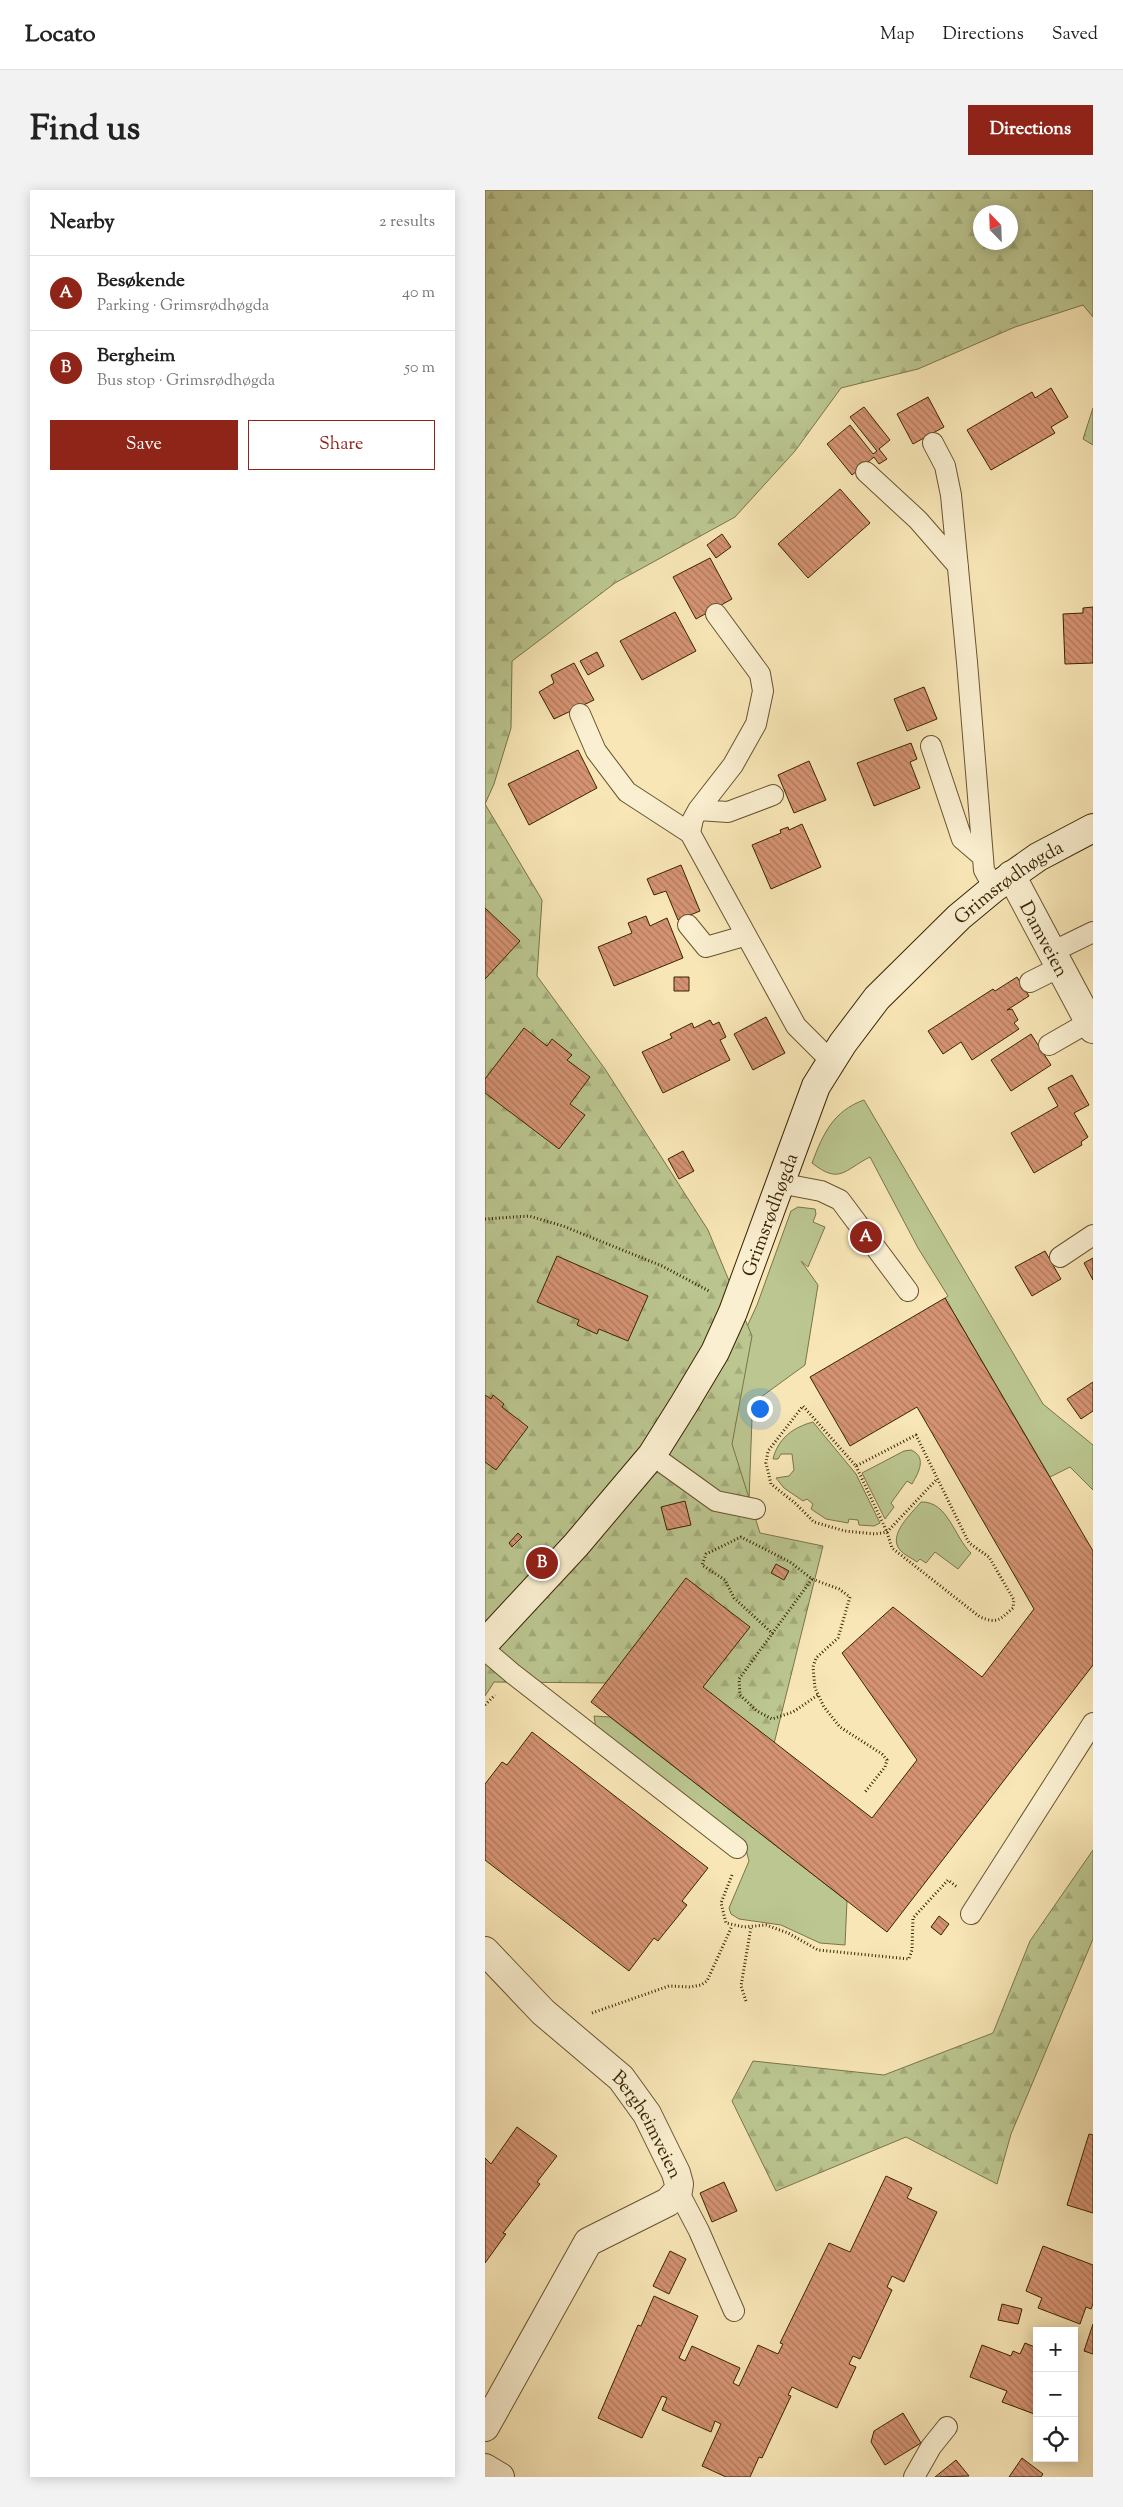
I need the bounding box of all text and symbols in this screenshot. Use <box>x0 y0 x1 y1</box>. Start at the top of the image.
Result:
text: Locato <box>25 18 96 52</box>
text: Map <box>880 22 915 48</box>
text: Directions <box>943 22 1024 48</box>
text: Saved <box>1052 22 1098 48</box>
text: Find us <box>30 105 140 156</box>
button: Directions <box>968 105 1093 155</box>
north arrow <box>973 205 1018 250</box>
text: Nearby <box>50 208 115 238</box>
text: 2 results <box>379 211 435 234</box>
text: Besøkende <box>97 268 185 295</box>
text: A <box>60 282 73 305</box>
text: 40 m <box>402 282 435 305</box>
text: Parking · Grimsrødhøgda <box>97 295 269 318</box>
text: Bergheim <box>97 343 175 370</box>
text: B <box>61 357 71 380</box>
text: 50 m <box>404 357 435 380</box>
text: Bus stop · Grimsrødhøgda <box>97 370 275 393</box>
button: Save <box>50 420 238 470</box>
button: Share <box>248 420 435 470</box>
street label: Grimsrødhøgda <box>949 835 1069 932</box>
street label: Damveien <box>1011 897 1074 983</box>
street label: Grimsrødhøgda <box>736 1150 806 1281</box>
pin: A <box>850 1218 882 1256</box>
your location <box>747 1396 773 1422</box>
pin: B <box>526 1544 558 1582</box>
street label: Bergheimveien <box>605 2065 688 2184</box>
map controls <box>1033 2327 1078 2462</box>
button: + <box>1033 2327 1078 2372</box>
button: − <box>1033 2372 1078 2417</box>
button: locate <box>1033 2417 1078 2462</box>

